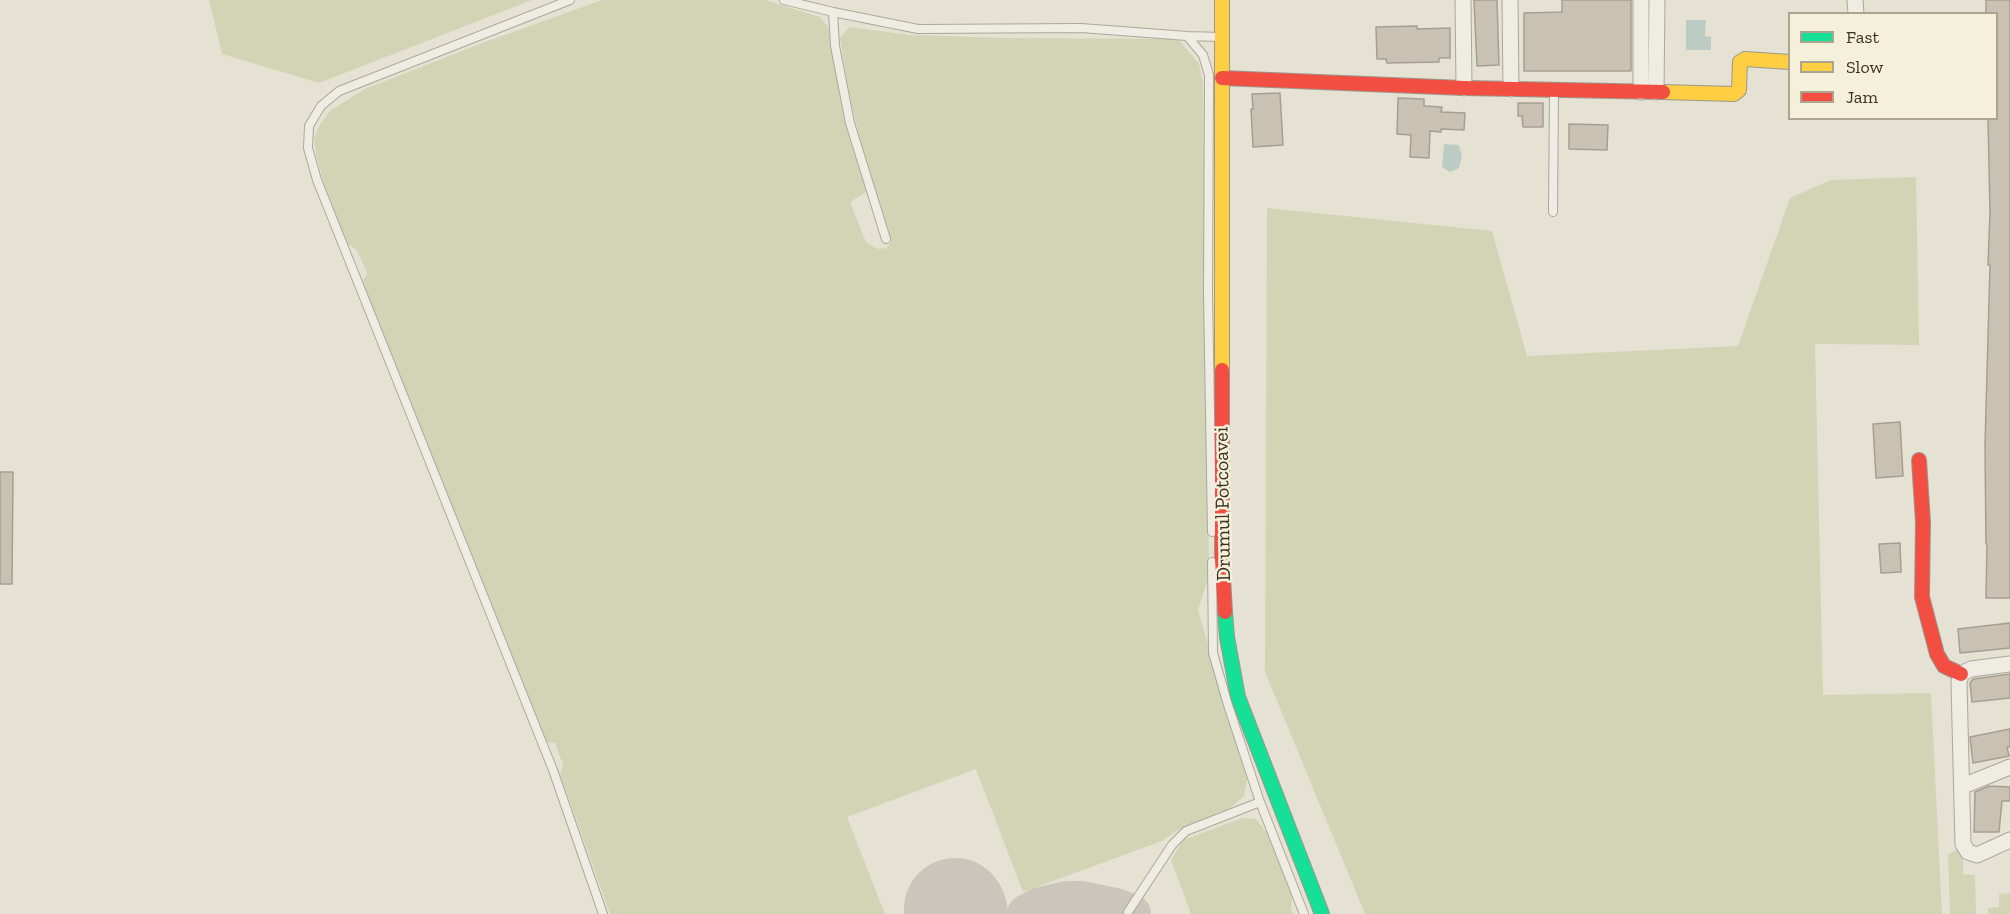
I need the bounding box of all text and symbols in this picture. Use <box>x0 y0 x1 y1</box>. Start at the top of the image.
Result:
legend <box>1788 12 1998 120</box>
text: Fast <box>1846 26 1879 48</box>
text: Slow <box>1846 56 1883 78</box>
text: Jam <box>1846 86 1878 108</box>
street label: Drumul Potcoavei <box>1210 427 1236 581</box>

